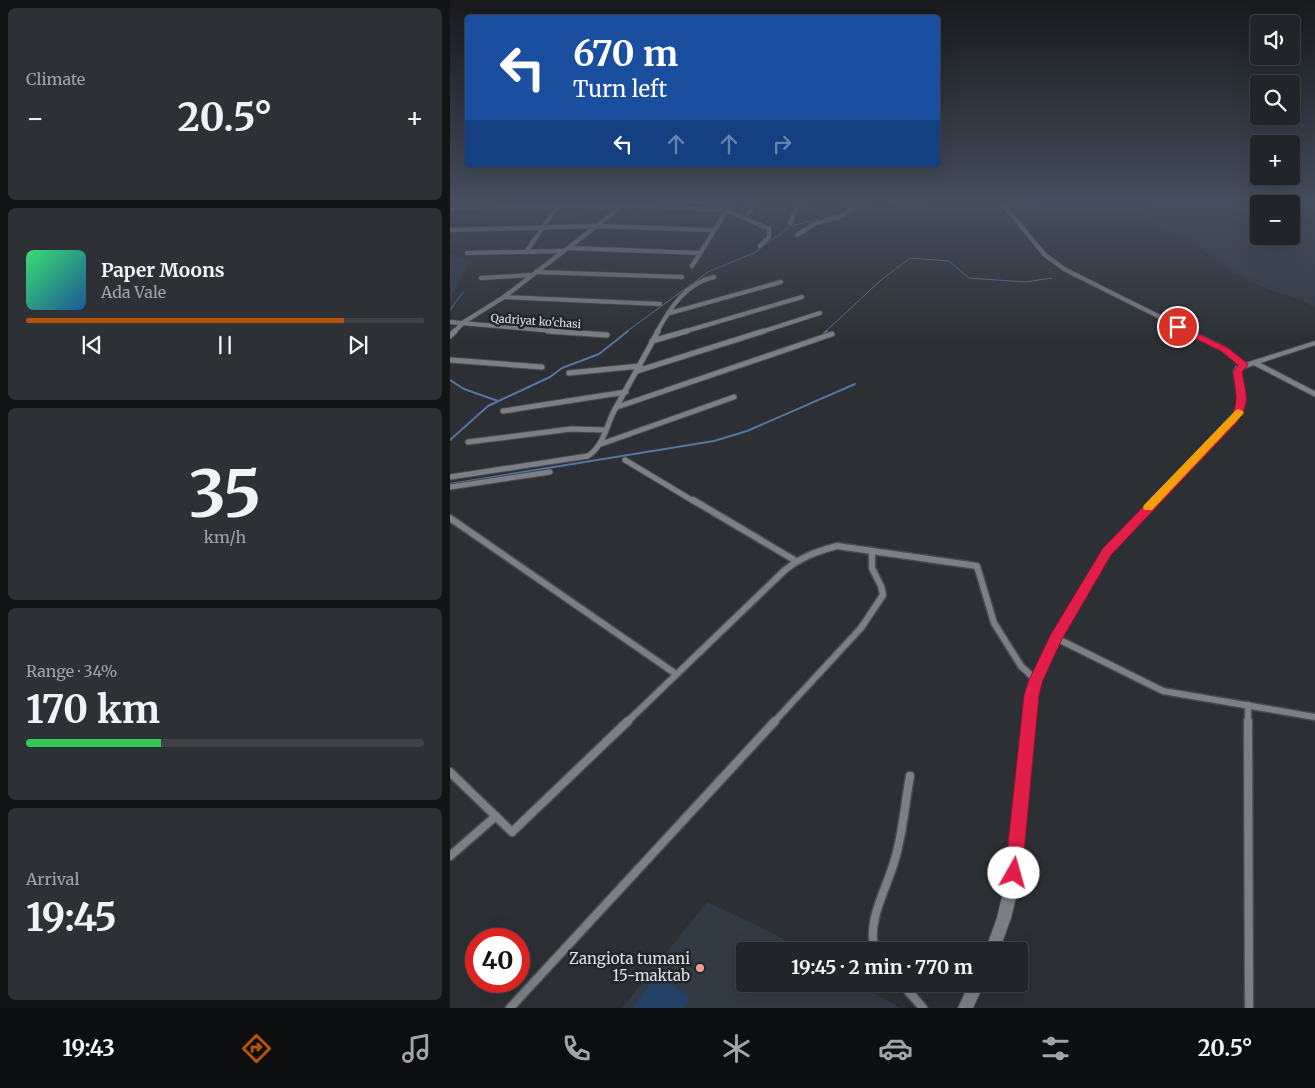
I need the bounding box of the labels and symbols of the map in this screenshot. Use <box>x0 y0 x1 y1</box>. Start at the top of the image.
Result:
pin <box>1157 306 1199 348</box>
street label: Qadriyat ko'chasi <box>490 311 582 331</box>
position arrow <box>987 846 1039 898</box>
speed limit sign: 40 <box>465 928 530 993</box>
place label: Zangiota tumani 15-maktab <box>569 949 690 985</box>
marker: Zangiota tumani 15-maktab <box>694 962 706 974</box>

